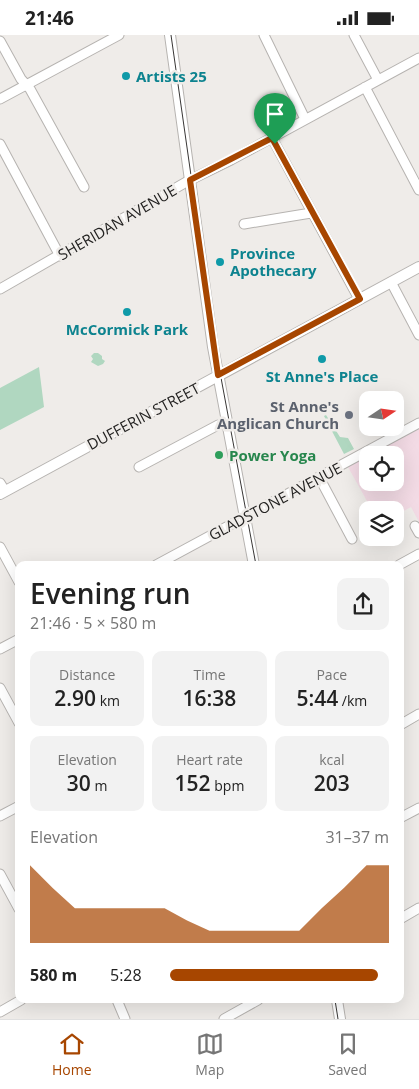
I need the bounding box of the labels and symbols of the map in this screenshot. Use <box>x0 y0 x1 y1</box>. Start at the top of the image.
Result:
place label: Artists 25 <box>136 66 207 86</box>
marker: Artists 25 <box>120 70 132 82</box>
pin <box>254 93 296 144</box>
street label: SHERIDAN AVENUE <box>54 180 180 264</box>
place label: Province Apothecary <box>230 243 317 280</box>
marker: Province Apothecary <box>214 256 226 268</box>
marker: McCormick Park <box>121 306 133 318</box>
place label: McCormick Park <box>66 319 189 339</box>
marker: St Anne's Place <box>316 353 328 365</box>
place label: St Anne's Place <box>266 366 378 386</box>
street label: DUFFERIN STREET <box>83 377 204 454</box>
north arrow <box>359 391 404 436</box>
place label: St Anne's Anglican Church <box>217 396 339 433</box>
marker: St Anne's Anglican Church <box>343 409 355 421</box>
place label: Power Yoga <box>229 445 316 465</box>
marker: Power Yoga <box>213 449 225 461</box>
street label: GLADSTONE AVENUE <box>205 457 345 545</box>

